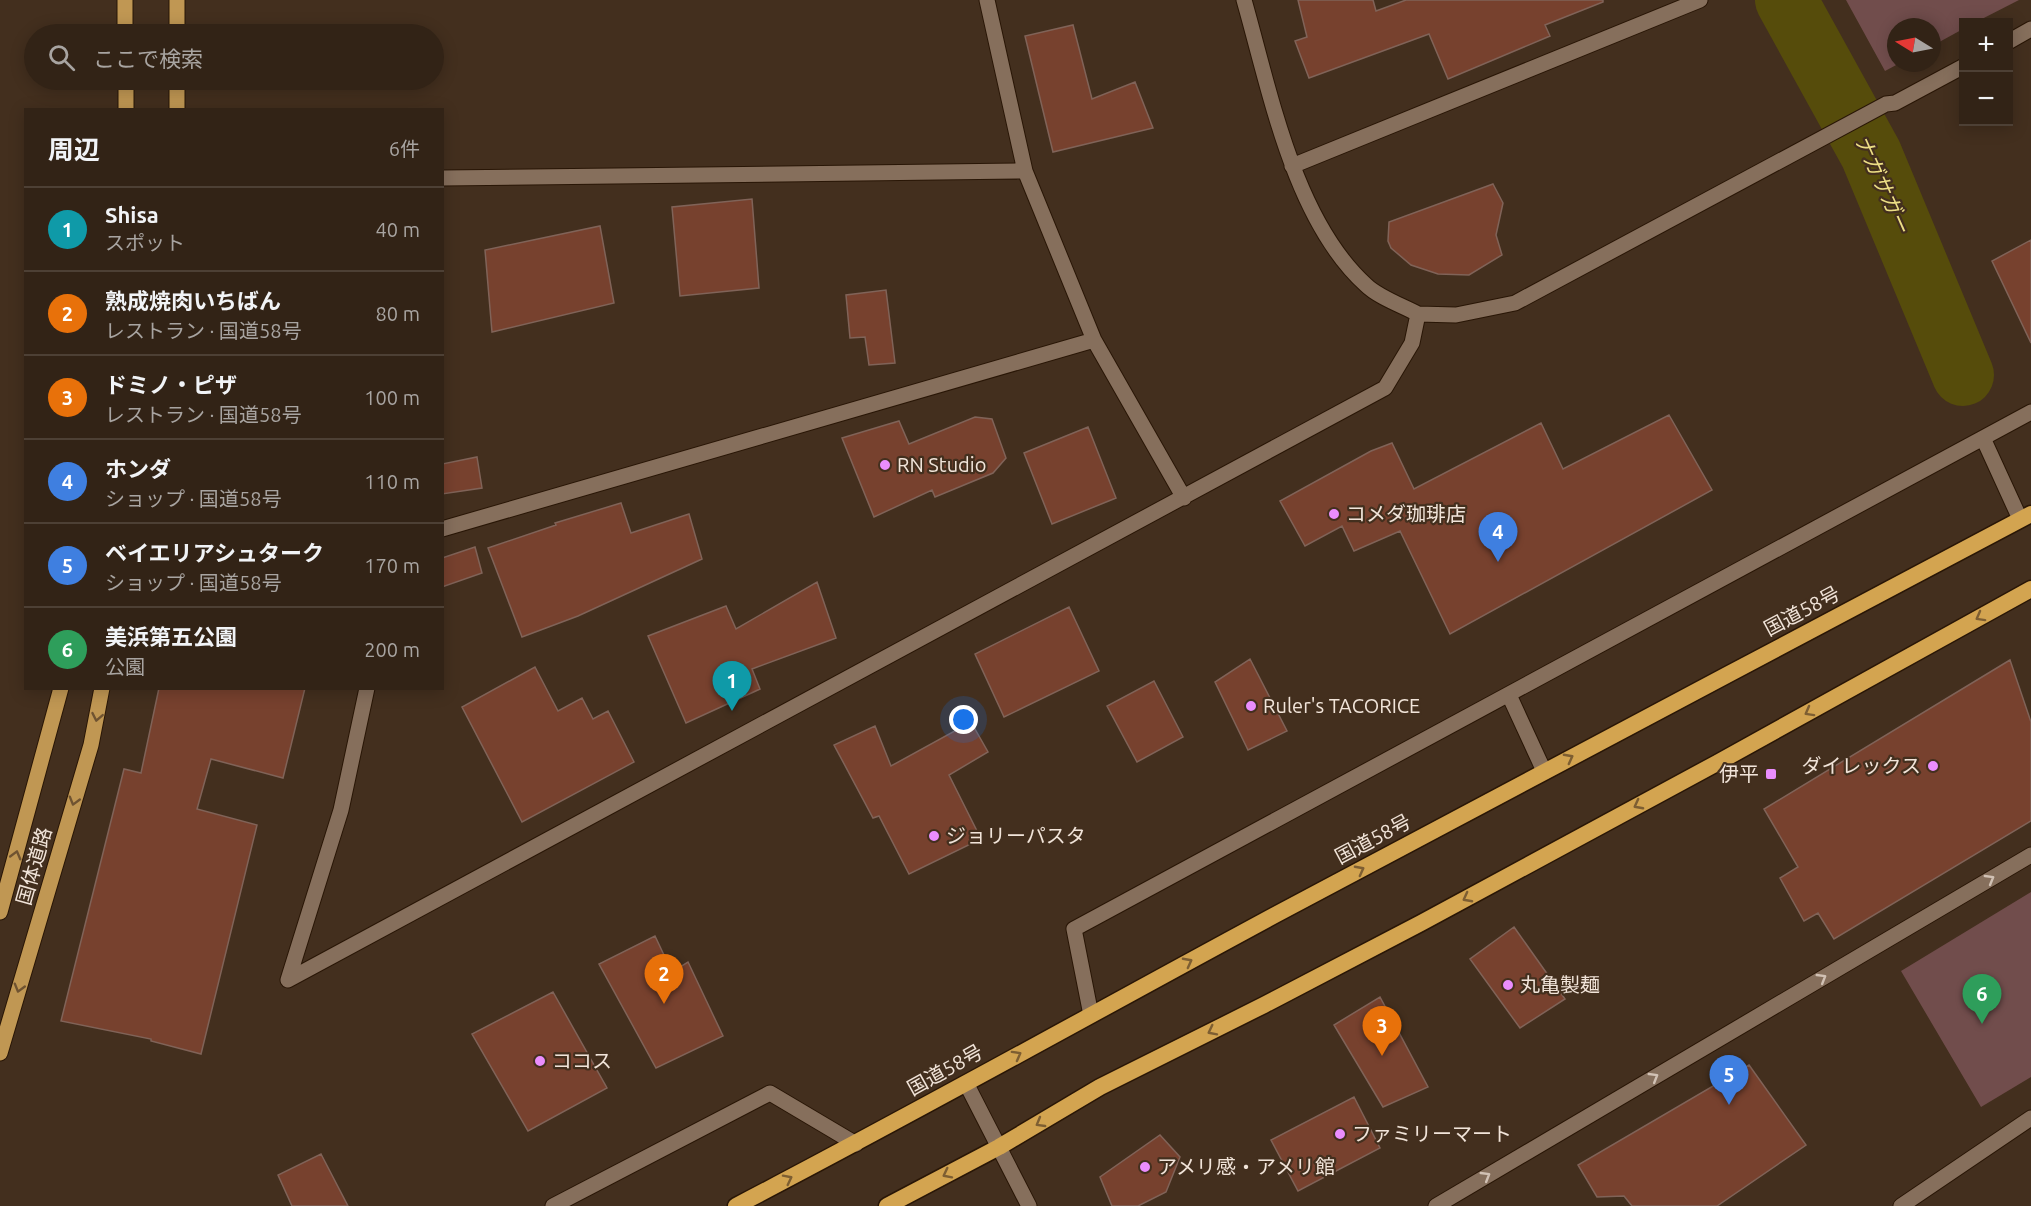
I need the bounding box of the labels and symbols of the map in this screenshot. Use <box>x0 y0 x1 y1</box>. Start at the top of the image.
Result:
north arrow <box>1887 18 1941 72</box>
water label: ナガサガー <box>1851 131 1916 237</box>
place label: RN Studio <box>897 453 986 476</box>
marker: RN Studio <box>878 458 892 472</box>
place label: コメダ珈琲店 <box>1346 502 1466 525</box>
marker: コメダ珈琲店 <box>1327 507 1341 521</box>
pin: 4 <box>1478 512 1518 562</box>
street label: 国道58号 <box>1760 581 1844 640</box>
one-way arrow <box>1976 610 1986 621</box>
pin: 1 <box>712 662 752 711</box>
place label: Ruler's TACORICE <box>1263 694 1420 717</box>
marker: Ruler's TACORICE <box>1244 699 1258 713</box>
your location <box>949 705 978 734</box>
one-way arrow <box>1805 705 1815 716</box>
one-way arrow <box>91 712 104 722</box>
one-way arrow <box>1563 754 1573 765</box>
place label: ダイレックス <box>1802 754 1921 777</box>
marker: ダイレックス <box>1926 759 1940 773</box>
place label: 伊平 <box>1719 762 1759 785</box>
marker: 伊平 <box>1764 767 1778 781</box>
one-way arrow <box>69 795 81 806</box>
one-way arrow <box>1634 798 1645 809</box>
street label: 国道58号 <box>1331 809 1415 868</box>
street label: 国体道路 <box>11 824 56 907</box>
place label: ジョリーパスタ <box>946 824 1086 847</box>
marker: ジョリーパスタ <box>927 829 941 843</box>
one-way arrow <box>8 851 21 861</box>
one-way arrow <box>1354 866 1364 877</box>
one-way arrow <box>1984 875 1994 886</box>
one-way arrow <box>1462 891 1473 902</box>
pin: 2 <box>644 954 684 1004</box>
one-way arrow <box>1182 958 1193 969</box>
place label: 丸亀製麺 <box>1520 973 1600 996</box>
one-way arrow <box>1816 974 1826 985</box>
pin: 6 <box>1962 974 2002 1024</box>
marker: 丸亀製麺 <box>1501 978 1515 992</box>
one-way arrow <box>14 982 26 993</box>
pin: 3 <box>1362 1006 1402 1056</box>
one-way arrow <box>1207 1024 1218 1036</box>
street label: 国道58号 <box>903 1039 986 1100</box>
place label: ココス <box>552 1049 612 1072</box>
one-way arrow <box>1011 1051 1021 1062</box>
marker: ココス <box>533 1054 547 1068</box>
pin: 5 <box>1710 1056 1748 1105</box>
one-way arrow <box>1648 1073 1658 1084</box>
one-way arrow <box>1036 1116 1046 1128</box>
place label: ファミリーマート <box>1352 1122 1512 1145</box>
marker: ファミリーマート <box>1333 1127 1347 1141</box>
place label: アメリ感・アメリ館 <box>1157 1155 1335 1178</box>
marker: アメリ感・アメリ館 <box>1138 1160 1152 1174</box>
one-way arrow <box>942 1166 953 1178</box>
one-way arrow <box>1480 1172 1490 1184</box>
one-way arrow <box>782 1175 792 1186</box>

